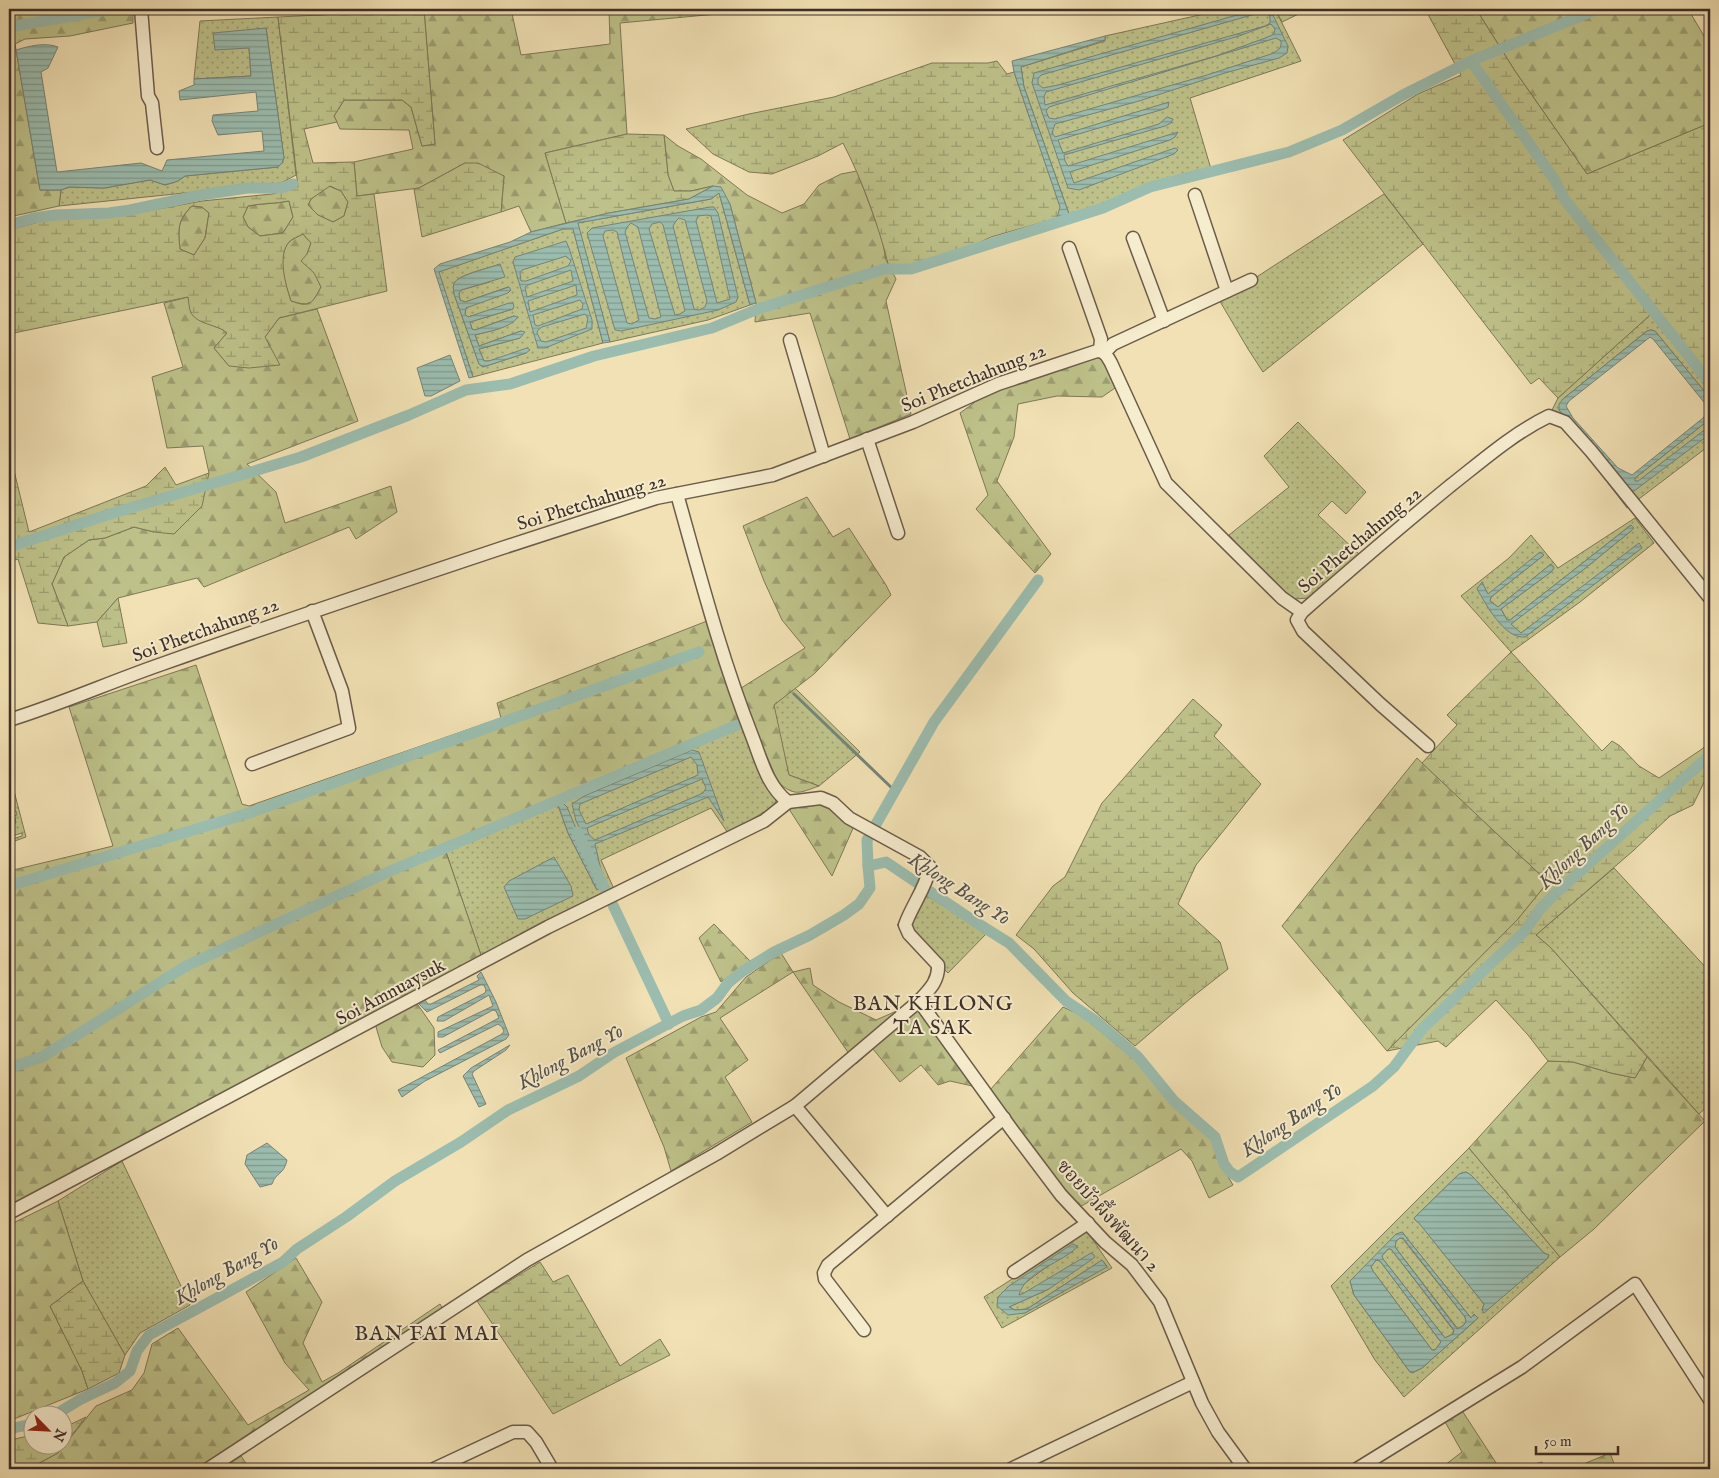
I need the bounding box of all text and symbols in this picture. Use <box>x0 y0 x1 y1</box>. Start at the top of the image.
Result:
street label: Soi Phetchahung 22 <box>898 339 1050 419</box>
street label: Soi Phetchahung 22 <box>514 469 669 537</box>
street label: Soi Phetchahung 22 <box>1294 482 1427 599</box>
street label: Soi Phetchahung 22 <box>129 593 282 669</box>
water label: Khlong Bang Yo <box>1532 797 1636 896</box>
water label: Khlong Bang Yo <box>902 847 1015 932</box>
street label: Soi Amnuaysuk <box>332 953 451 1032</box>
district label: BAN KHLONG TA SAK <box>853 991 1013 1042</box>
water label: Khlong Bang Yo <box>513 1019 628 1097</box>
water label: Khlong Bang Yo <box>1236 1077 1347 1164</box>
street label: ซอยบัวผึ้งพัฒนา 2 <box>1051 1153 1167 1278</box>
water label: Khlong Bang Yo <box>169 1231 284 1312</box>
district label: BAN FAI MAI <box>354 1321 500 1348</box>
north arrow <box>22 1406 72 1456</box>
scale bar <box>1536 1423 1619 1455</box>
text: N <box>48 1425 70 1444</box>
text: 50 m <box>1544 1432 1572 1451</box>

